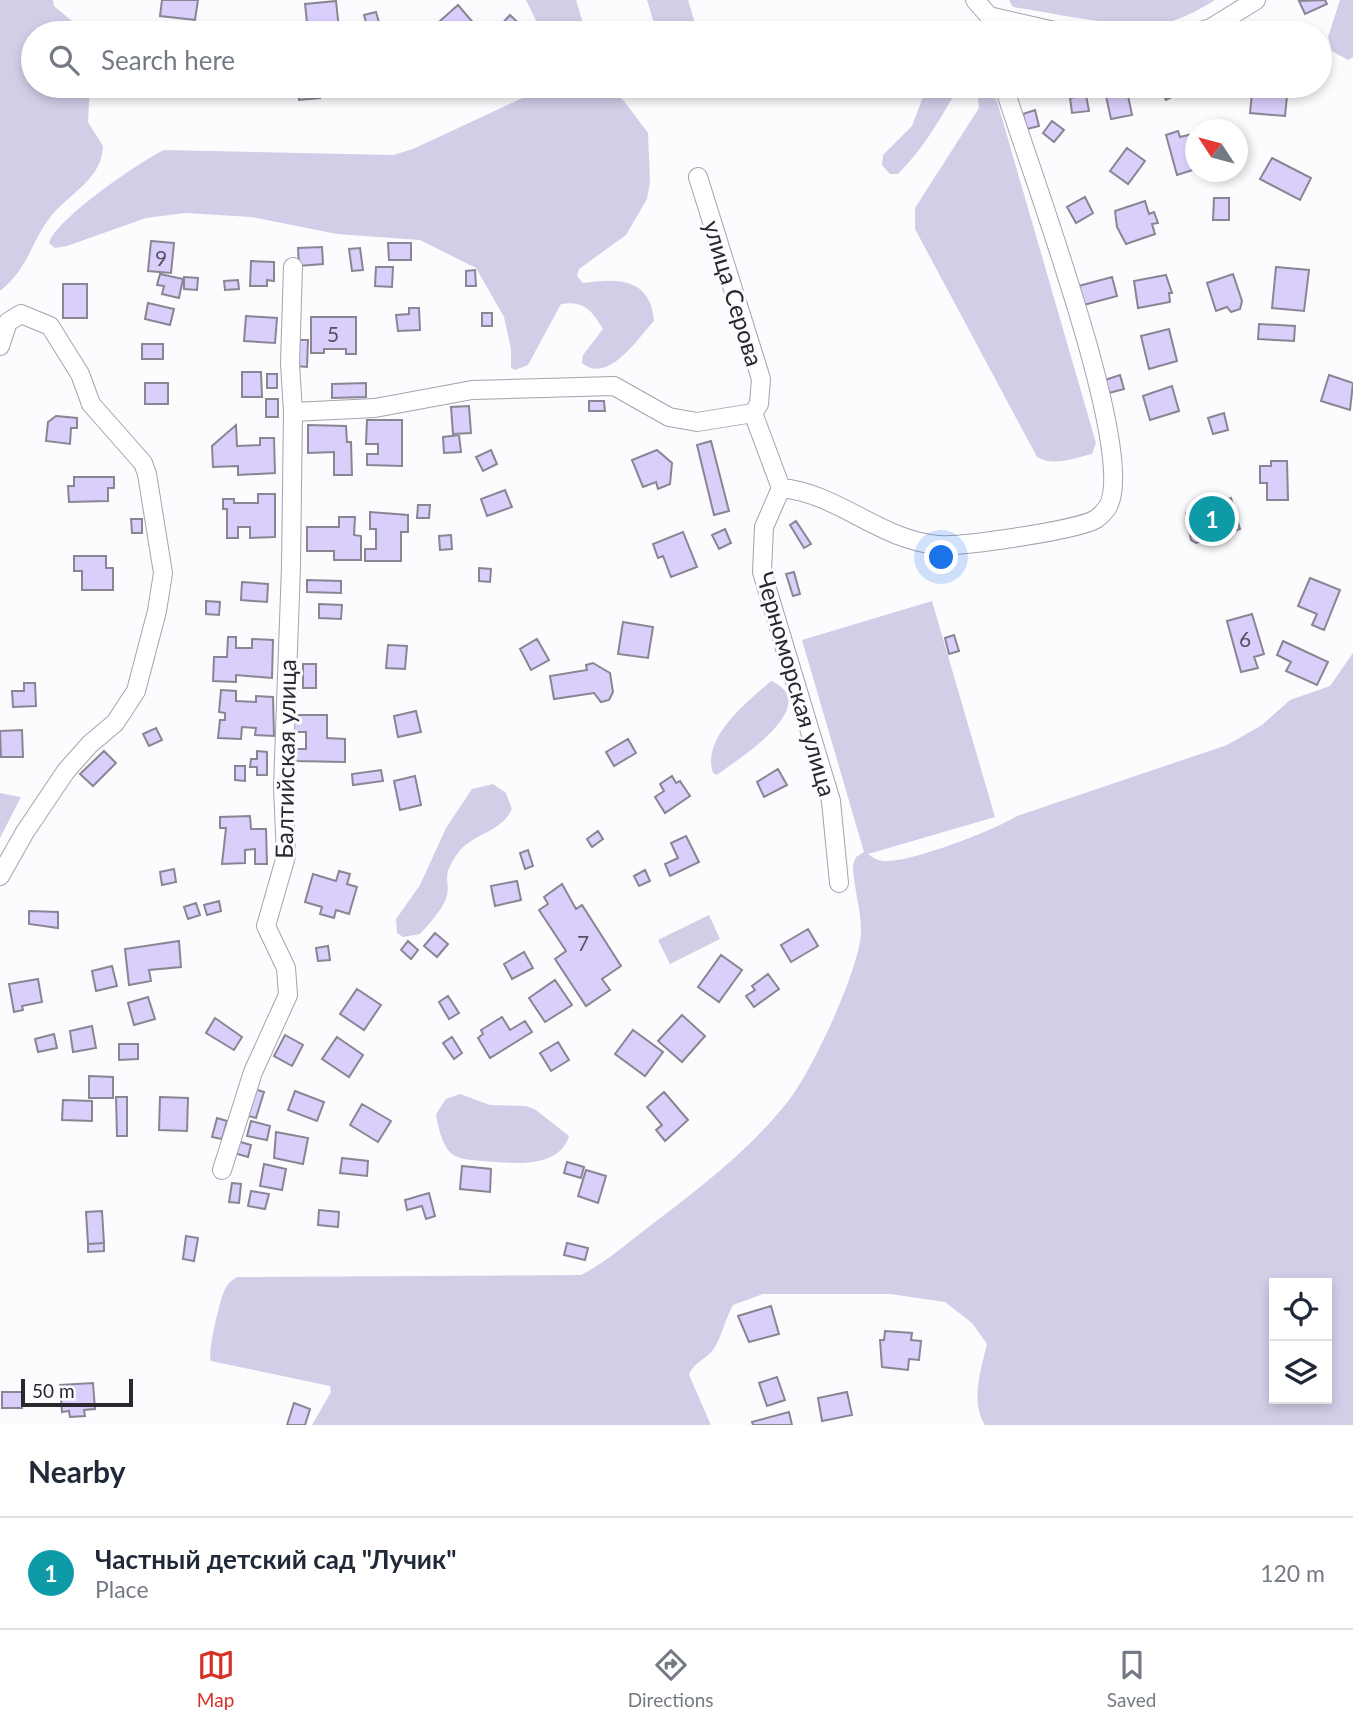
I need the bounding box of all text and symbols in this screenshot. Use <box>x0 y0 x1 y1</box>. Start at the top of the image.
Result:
search box <box>21 21 1332 98</box>
icon: search <box>45 41 83 79</box>
text: Search here <box>101 44 235 76</box>
north arrow <box>1185 119 1248 182</box>
street label: улица Серова <box>698 217 770 369</box>
house number: 9 <box>155 245 167 270</box>
house number: 5 <box>327 321 339 346</box>
pin: 1 <box>1189 493 1235 545</box>
your location <box>924 540 958 574</box>
street label: Черноморская улица <box>751 568 843 800</box>
house number: 6 <box>1239 626 1251 651</box>
street label: Балтийская улица <box>269 659 301 859</box>
house number: 7 <box>577 930 589 955</box>
map controls <box>1269 1278 1332 1404</box>
button: locate <box>1269 1278 1332 1341</box>
button: layers <box>1269 1341 1332 1404</box>
scale bar <box>21 1376 133 1408</box>
text: 50 m <box>32 1379 75 1402</box>
text: Nearby <box>28 1453 126 1489</box>
text: Частный детский сад "Лучик" <box>95 1543 456 1575</box>
text: 1 <box>44 1559 58 1587</box>
text: 120 m <box>1260 1559 1325 1587</box>
text: Place <box>95 1575 149 1603</box>
tab: Map <box>197 1646 235 1711</box>
tab: Directions <box>628 1646 714 1711</box>
tab: Saved <box>1107 1646 1156 1711</box>

